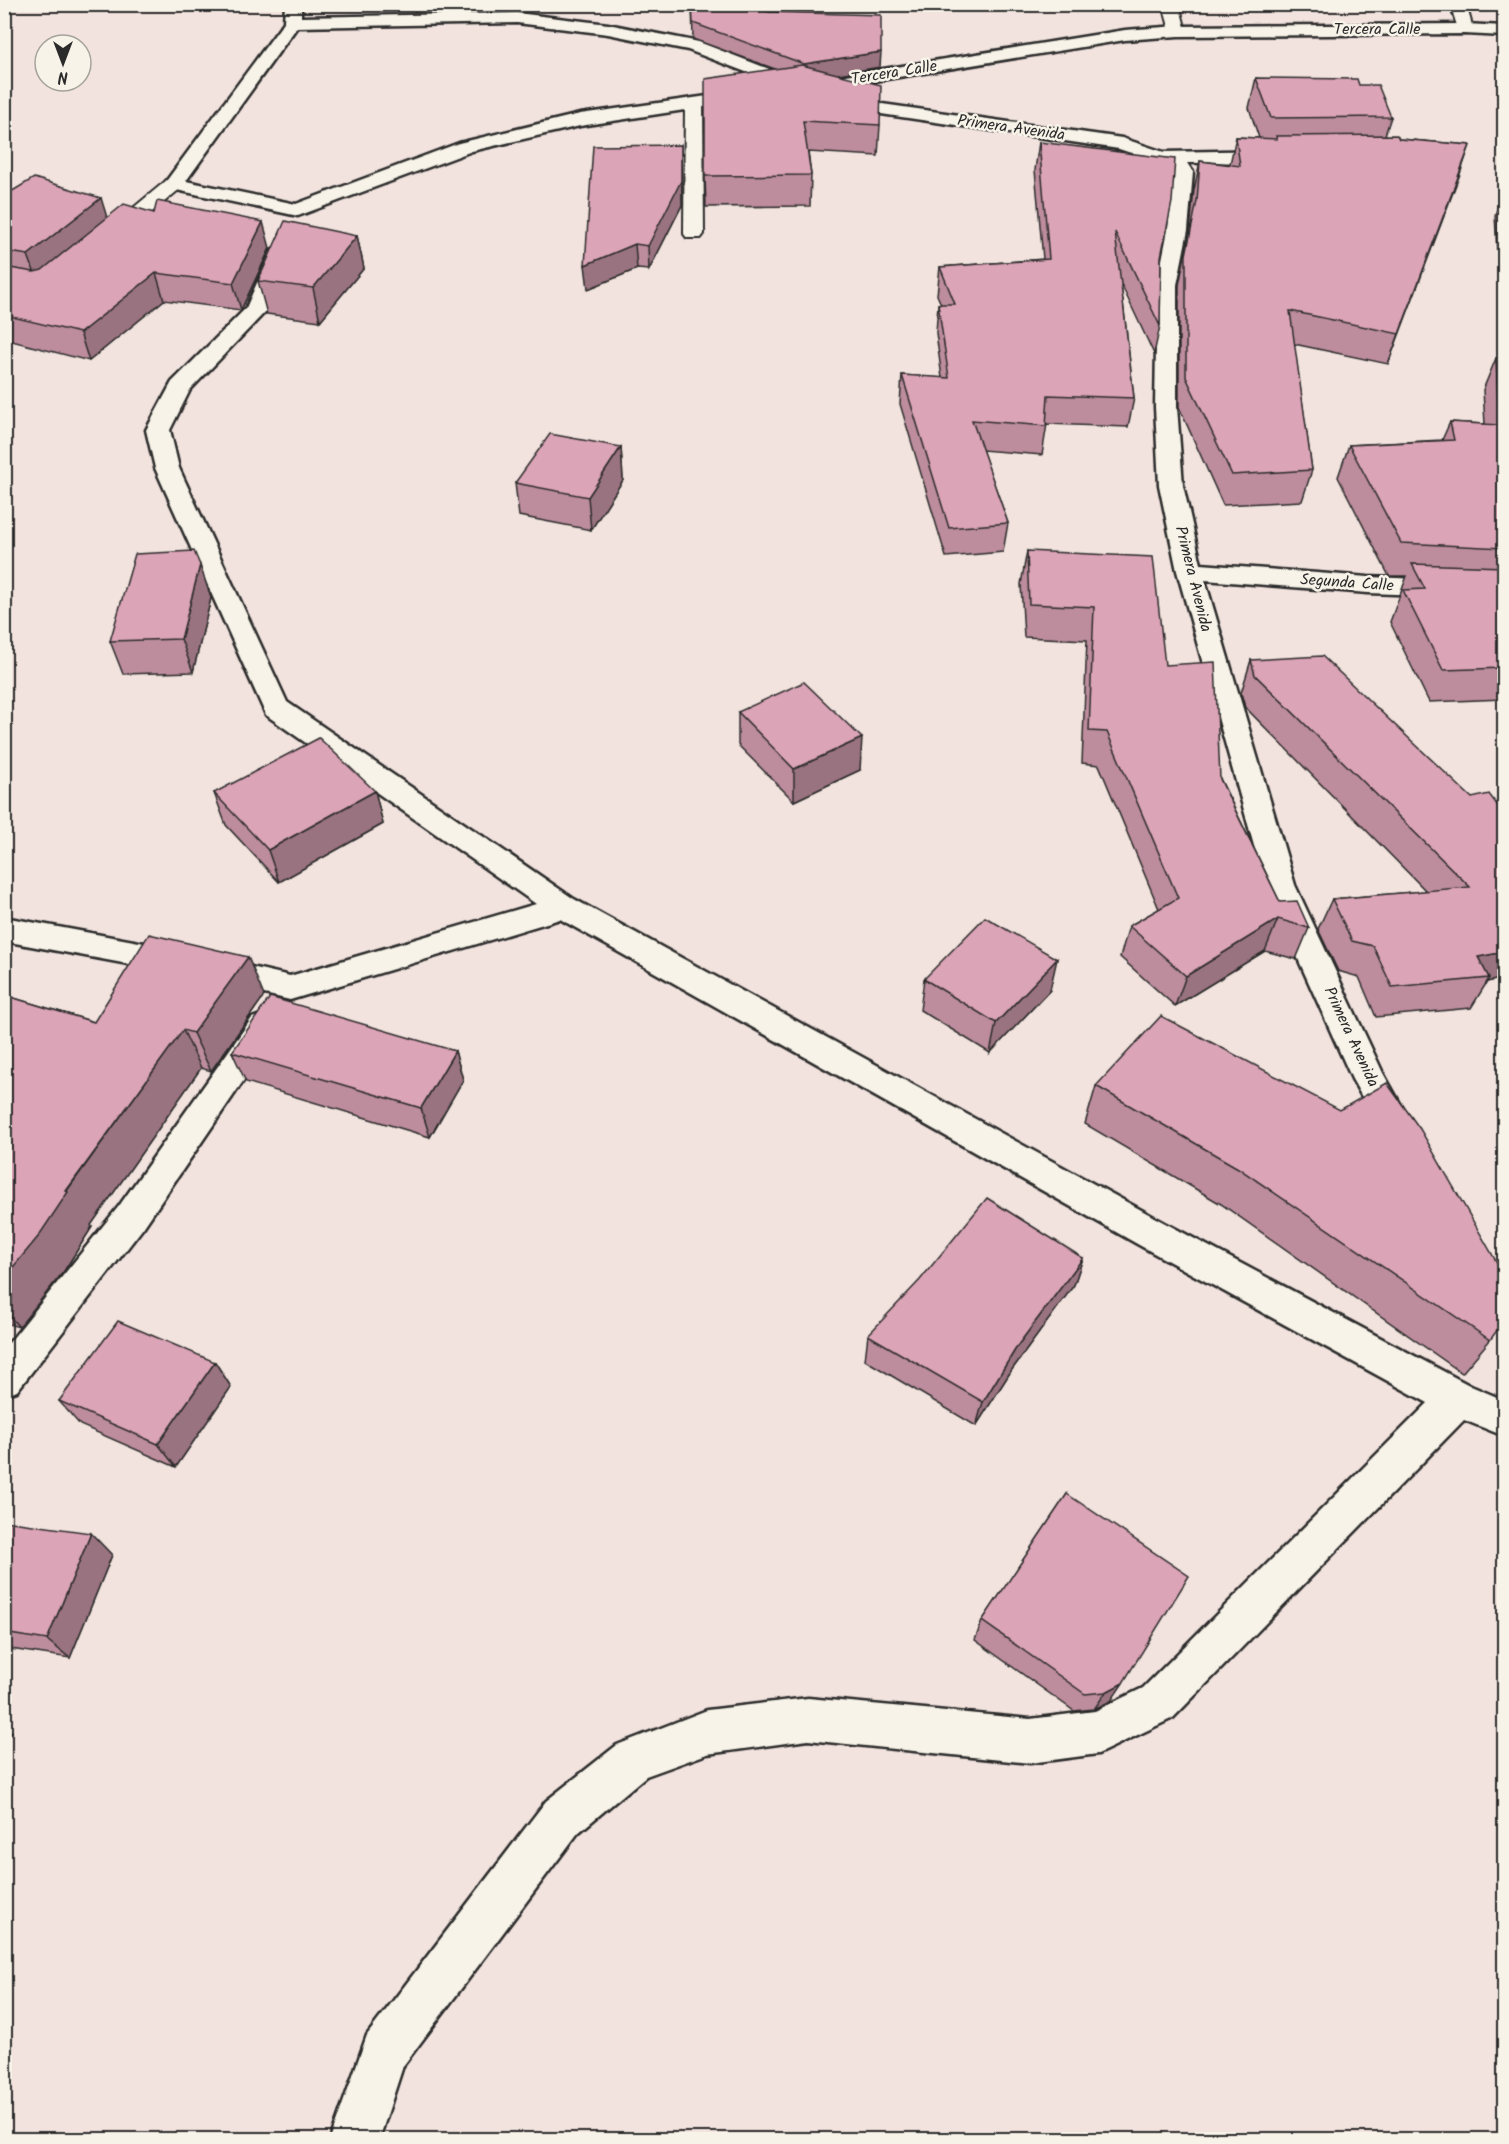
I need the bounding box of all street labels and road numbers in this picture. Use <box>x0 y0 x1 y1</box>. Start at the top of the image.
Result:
street label: Tercera Calle <box>1334 17 1420 42</box>
street label: Tercera Calle <box>849 54 939 92</box>
street label: Primera Avenida <box>956 108 1066 148</box>
street label: Primera Avenida <box>1168 523 1218 635</box>
street label: Segunda Calle <box>1299 567 1395 599</box>
street label: Primera Avenida <box>1317 983 1385 1091</box>

